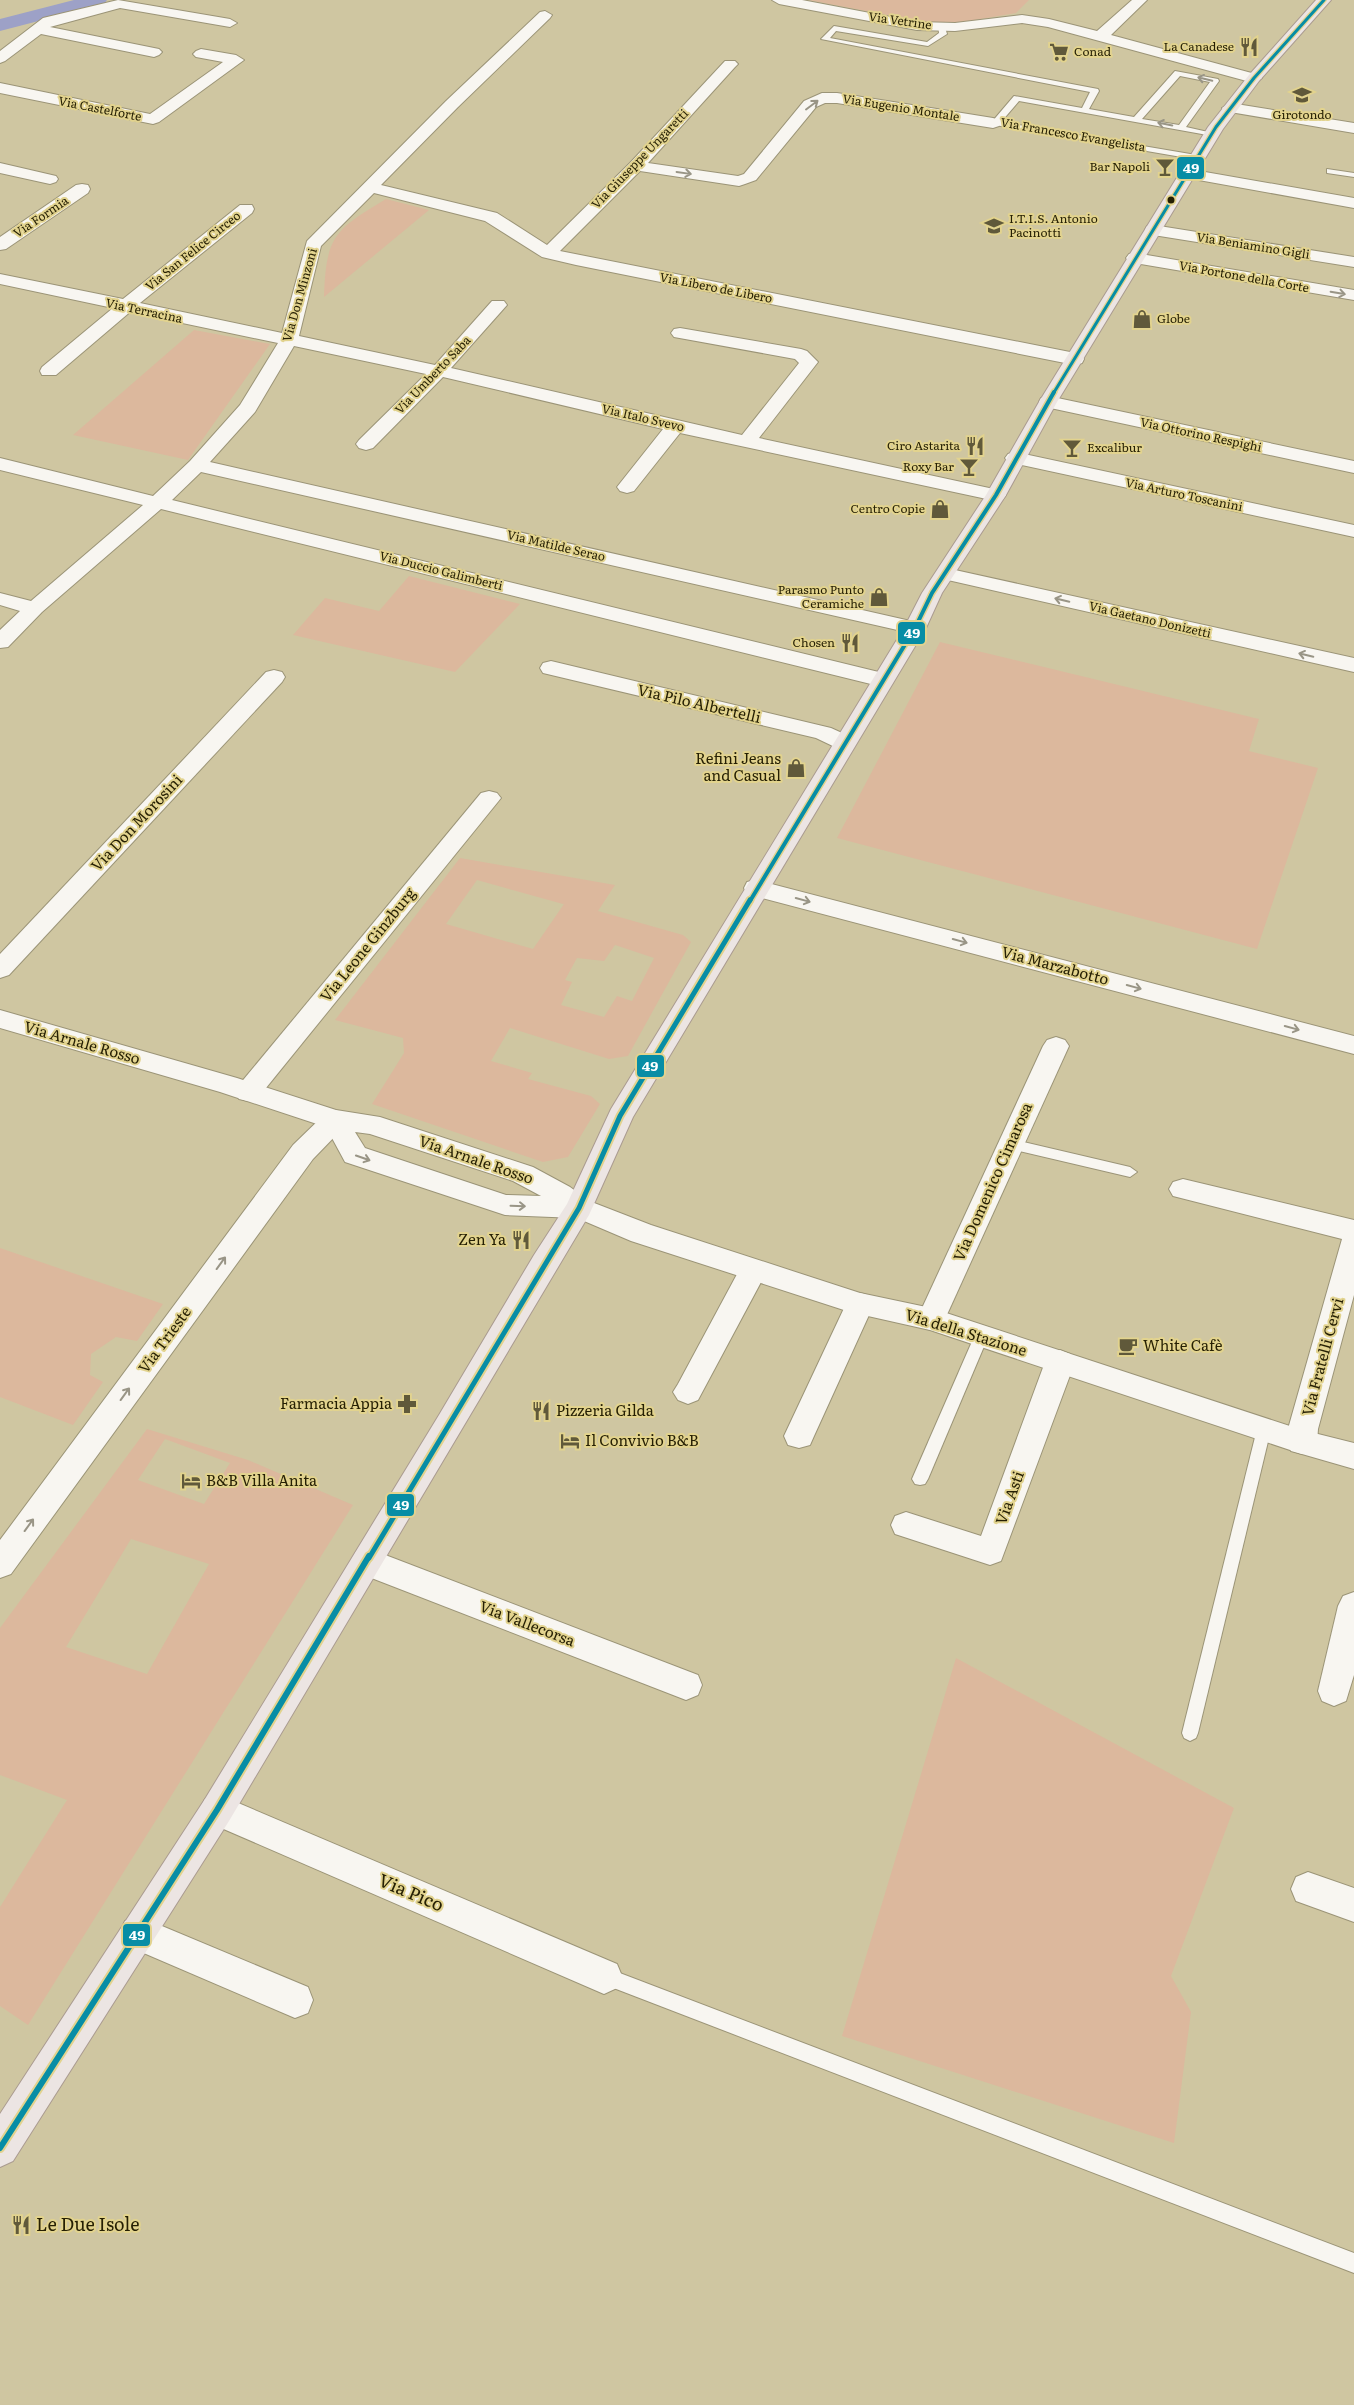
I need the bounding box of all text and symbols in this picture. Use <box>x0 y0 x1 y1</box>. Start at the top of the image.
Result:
street label: Via Vetrine <box>867 7 933 33</box>
restaurant icon: La Canadese <box>1238 36 1260 58</box>
place label: La Canadese <box>1164 37 1234 55</box>
supermarket icon: Conad <box>1048 41 1070 63</box>
place label: Conad <box>1074 42 1112 60</box>
one-way arrow <box>1198 74 1214 83</box>
school or university icon: Girotondo <box>1291 84 1313 106</box>
street label: Via Eugenio Montale <box>841 89 961 125</box>
street label: Via Castelforte <box>57 91 143 125</box>
one-way arrow <box>805 99 818 110</box>
street label: Via Giuseppe Ungaretti <box>587 104 692 212</box>
place label: Girotondo <box>1272 105 1332 123</box>
street label: Via Francesco Evangelista <box>999 112 1148 156</box>
one-way arrow <box>1157 119 1173 129</box>
bar icon: Bar Napoli <box>1154 156 1176 178</box>
line badge: 49 <box>1176 156 1205 180</box>
place label: Bar Napoli <box>1090 157 1150 175</box>
text: 49 <box>1183 157 1199 177</box>
one-way arrow <box>676 168 692 178</box>
street label: Via Formia <box>9 191 72 241</box>
unlabelled marker <box>1166 195 1176 205</box>
street label: Via San Felice Circeo <box>141 206 244 294</box>
place label: I.T.I.S. Antonio Pacinotti <box>1009 209 1098 241</box>
school or university icon: I.T.I.S. Antonio Pacinotti <box>983 215 1005 237</box>
street label: Via Beniamino Gigli <box>1195 227 1311 263</box>
street label: Via Don Minzoni <box>277 246 321 344</box>
street label: Via Portone della Corte <box>1178 256 1311 296</box>
street label: Via Libero de Libero <box>658 267 774 307</box>
one-way arrow <box>1330 288 1346 298</box>
street label: Via Terracina <box>104 293 185 327</box>
shop icon: Globe <box>1131 308 1153 330</box>
place label: Globe <box>1157 309 1190 327</box>
street label: Via Umberto Saba <box>390 331 475 417</box>
street label: Via Italo Svevo <box>600 399 686 435</box>
street label: Via Ottorino Respighi <box>1139 412 1264 456</box>
restaurant icon: Ciro Astarita <box>964 435 986 457</box>
place label: Ciro Astarita <box>887 436 961 454</box>
bar icon: Excalibur <box>1061 437 1083 459</box>
place label: Excalibur <box>1087 438 1142 456</box>
bar icon: Roxy Bar <box>958 456 980 478</box>
place label: Roxy Bar <box>903 457 954 475</box>
street label: Via Arturo Toscanini <box>1124 473 1245 515</box>
shop icon: Centro Copie <box>929 498 951 520</box>
place label: Centro Copie <box>850 499 925 517</box>
street label: Via Matilde Serao <box>505 525 607 565</box>
street label: Via Duccio Galimberti <box>378 546 505 594</box>
place label: Parasmo Punto Ceramiche <box>778 580 864 612</box>
shop icon: Parasmo Punto Ceramiche <box>868 586 890 608</box>
one-way arrow <box>1055 595 1071 604</box>
street label: Via Gaetano Donizetti <box>1087 596 1213 642</box>
line badge: 49 <box>897 621 926 645</box>
text: 49 <box>904 622 920 642</box>
restaurant icon: Chosen <box>839 632 861 654</box>
place label: Chosen <box>793 633 835 651</box>
one-way arrow <box>1299 650 1315 659</box>
street label: Via Pilo Albertelli <box>635 677 763 728</box>
place label: Refini Jeans and Casual <box>695 746 781 786</box>
shop icon: Refini Jeans and Casual <box>785 757 807 779</box>
street label: Via Don Morosini <box>85 768 187 876</box>
street label: Via Leone Ginzburg <box>314 882 421 1006</box>
one-way arrow <box>795 896 811 905</box>
one-way arrow <box>952 937 968 947</box>
street label: Via Marzabotto <box>999 939 1112 990</box>
one-way arrow <box>1126 983 1142 992</box>
street label: Via Arnale Rosso <box>22 1014 143 1069</box>
one-way arrow <box>1283 1024 1299 1034</box>
line badge: 49 <box>636 1054 665 1078</box>
text: 49 <box>642 1055 658 1075</box>
street label: Via Domenico Cimarosa <box>946 1097 1037 1264</box>
street label: Via Arnale Rosso <box>416 1128 537 1189</box>
one-way arrow <box>354 1154 370 1163</box>
one-way arrow <box>509 1201 525 1210</box>
place label: Zen Ya <box>458 1227 507 1250</box>
restaurant icon: Zen Ya <box>510 1229 532 1251</box>
one-way arrow <box>216 1256 226 1270</box>
street label: Via Fratelli Cervi <box>1295 1295 1348 1418</box>
street label: Via Trieste <box>132 1301 196 1377</box>
street label: Via della Stazione <box>903 1302 1030 1361</box>
place label: White Cafè <box>1143 1333 1223 1356</box>
cafe icon: White Cafè <box>1117 1335 1139 1357</box>
one-way arrow <box>120 1387 130 1401</box>
place label: Farmacia Appia <box>280 1391 393 1414</box>
pharmacy icon: Farmacia Appia <box>396 1393 418 1415</box>
place label: Pizzeria Gilda <box>556 1398 655 1421</box>
restaurant icon: Pizzeria Gilda <box>530 1400 552 1422</box>
place label: Il Convivio B&B <box>585 1428 699 1451</box>
hotel icon: Il Convivio B&B <box>559 1430 581 1452</box>
street label: Via Asti <box>988 1467 1029 1528</box>
place label: B&B Villa Anita <box>206 1468 318 1491</box>
hotel icon: B&B Villa Anita <box>180 1470 202 1492</box>
line badge: 49 <box>386 1493 415 1517</box>
text: 49 <box>393 1494 409 1514</box>
one-way arrow <box>24 1518 34 1532</box>
street label: Via Vallecorsa <box>476 1594 580 1652</box>
street label: Via Pico <box>375 1866 448 1917</box>
line badge: 49 <box>122 1923 151 1947</box>
text: 49 <box>129 1924 145 1944</box>
place label: Le Due Isole <box>36 2210 140 2237</box>
restaurant icon: Le Due Isole <box>10 2214 32 2236</box>

